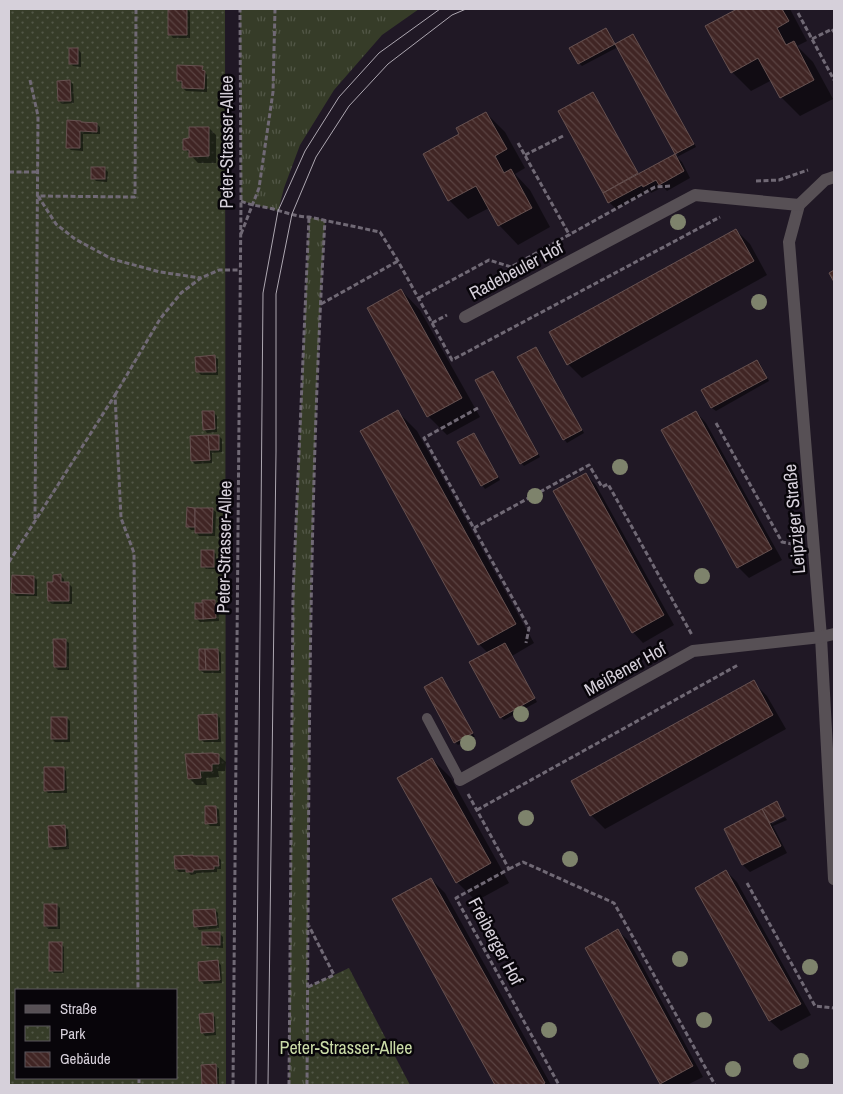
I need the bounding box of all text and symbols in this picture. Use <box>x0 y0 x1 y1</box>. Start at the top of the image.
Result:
street label: Peter-Strasser-Allee <box>214 76 239 208</box>
street label: Radebeuler Hof <box>464 234 568 305</box>
street label: Leipziger Straße <box>777 463 811 575</box>
street label: Peter-Strasser-Allee <box>210 480 238 614</box>
street label: Meißener Hof <box>579 636 671 702</box>
street label: Freiberger Hof <box>462 893 530 990</box>
legend <box>15 989 178 1079</box>
text: Straße <box>60 998 97 1019</box>
text: Park <box>60 1023 86 1044</box>
park label: Peter-Strasser-Allee <box>280 1035 412 1060</box>
text: Gebäude <box>60 1048 111 1069</box>

